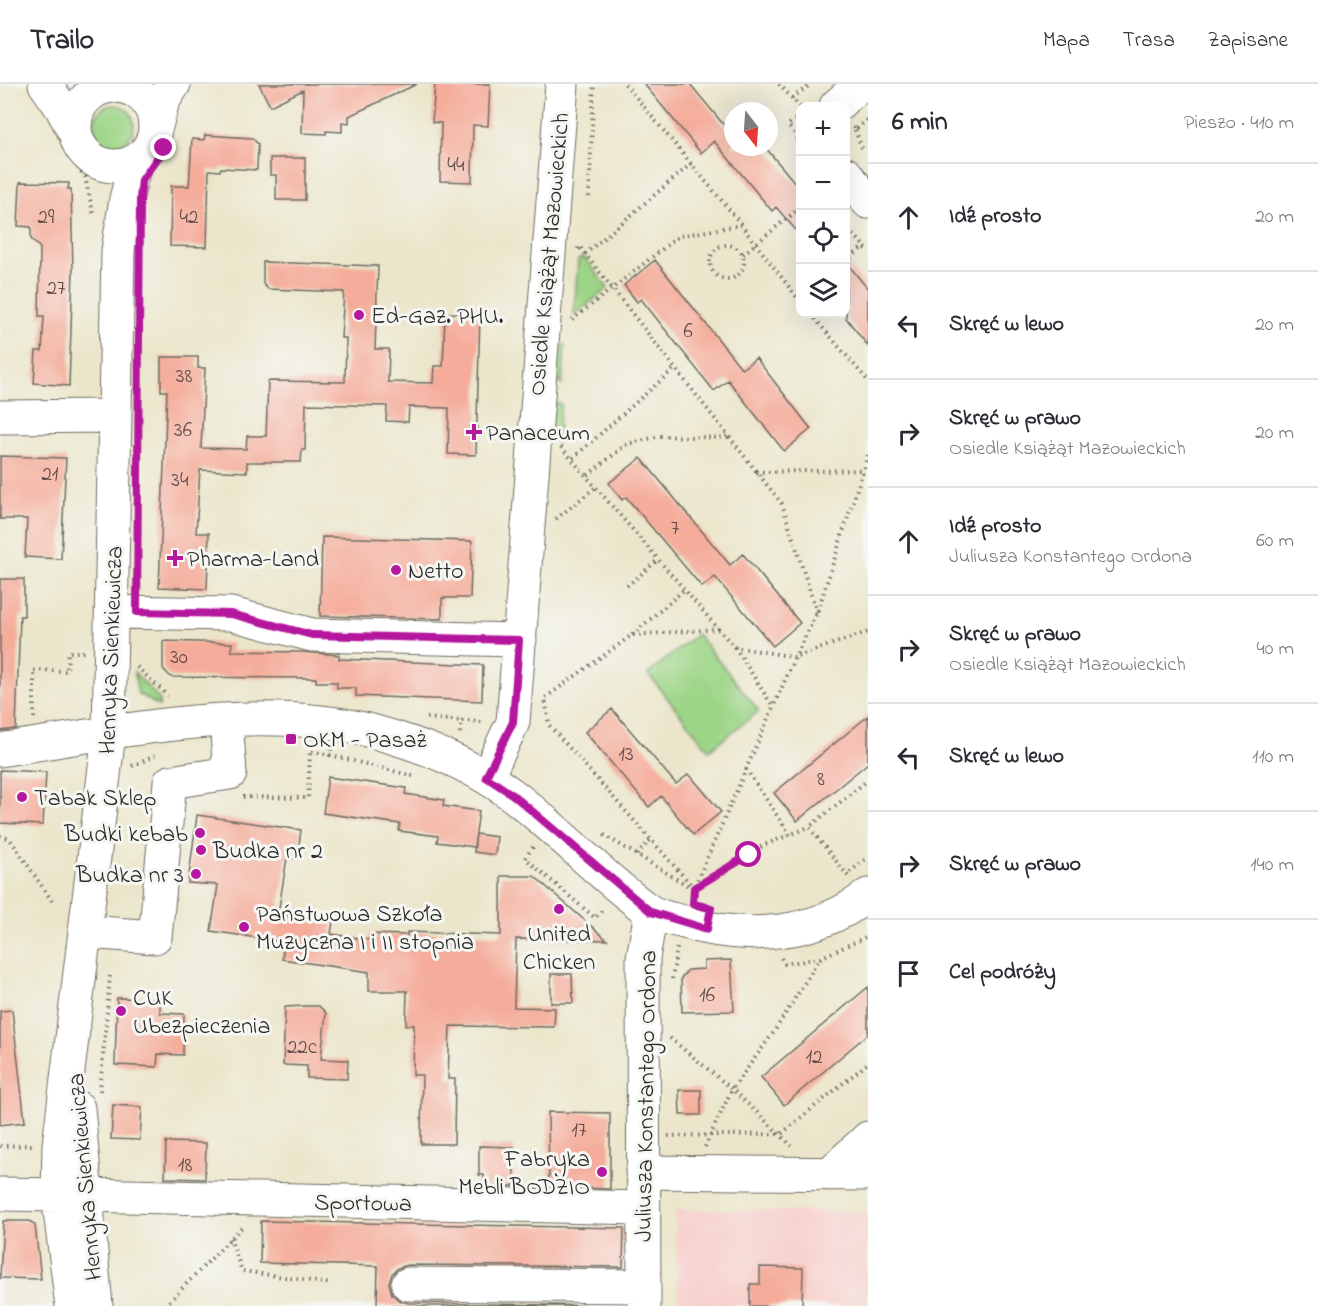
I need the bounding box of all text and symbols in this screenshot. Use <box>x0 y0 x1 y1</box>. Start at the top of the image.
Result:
text: Trailo <box>30 21 94 62</box>
text: Mapa <box>1043 26 1090 56</box>
text: Trasa <box>1123 26 1175 56</box>
text: Zapisane <box>1208 26 1288 56</box>
north arrow <box>724 102 778 156</box>
map controls <box>796 102 850 318</box>
button: + <box>796 102 850 156</box>
text: 6 min <box>892 104 948 142</box>
text: Pieszo · 410 m <box>1184 109 1294 138</box>
street label: Osiedle Książąt Mazowieckich <box>521 111 580 397</box>
route end <box>150 134 176 160</box>
house number: 44 <box>447 151 465 181</box>
button: − <box>796 156 850 210</box>
icon: ahead <box>892 201 925 234</box>
text: Idź prosto <box>949 201 1042 233</box>
house number: 29 <box>38 203 55 233</box>
house number: 42 <box>179 203 199 233</box>
text: 20 m <box>1255 203 1294 232</box>
button: locate <box>796 210 850 264</box>
button: layers <box>796 264 850 318</box>
house number: 27 <box>46 274 66 304</box>
place label: Ed-Gaz. PHU. <box>371 300 504 335</box>
marker: Ed-Gaz. PHU. <box>352 308 366 322</box>
icon: left <box>892 309 925 342</box>
text: Skręć w lewo <box>949 309 1064 341</box>
text: 20 m <box>1255 311 1294 340</box>
house number: 6 <box>683 317 693 347</box>
house number: 38 <box>176 362 192 392</box>
text: Skręć w prawo <box>949 403 1081 435</box>
house number: 36 <box>174 416 192 446</box>
place label: Panaceum <box>486 417 590 452</box>
icon: right <box>892 417 925 450</box>
text: 20 m <box>1255 419 1294 448</box>
marker: Panaceum <box>467 425 481 439</box>
text: Osiedle Książąt Mazowieckich <box>949 435 1186 464</box>
house number: 21 <box>41 460 59 490</box>
house number: 34 <box>171 466 189 496</box>
text: Idź prosto <box>949 511 1042 543</box>
house number: 7 <box>671 514 680 544</box>
icon: ahead <box>892 525 925 558</box>
text: 60 m <box>1256 527 1294 556</box>
place label: Pharma-Land <box>187 543 320 578</box>
text: Juliusza Konstantego Ordona <box>949 543 1192 572</box>
street label: Henryka Sienkiewicza <box>91 545 135 755</box>
marker: Pharma-Land <box>168 551 182 565</box>
place label: Netto <box>408 555 464 590</box>
marker: Netto <box>389 563 403 577</box>
text: Skręć w prawo <box>949 619 1081 651</box>
icon: right <box>892 633 925 666</box>
text: 40 m <box>1257 635 1294 664</box>
house number: 30 <box>170 643 188 673</box>
text: Osiedle Książąt Mazowieckich <box>949 651 1186 680</box>
place label: OKM - Pasaż <box>303 724 428 759</box>
marker: OKM - Pasaż <box>284 732 298 746</box>
house number: 13 <box>618 740 634 770</box>
icon: left <box>892 741 925 774</box>
text: Skręć w lewo <box>949 741 1064 773</box>
text: 110 m <box>1252 743 1294 772</box>
house number: 8 <box>817 765 825 795</box>
place label: Tabak Sklep <box>34 782 157 817</box>
marker: Tabak Sklep <box>15 790 29 804</box>
place label: Budki kebab <box>63 818 188 853</box>
marker: Budki kebab <box>193 826 207 840</box>
place label: Budka nr 2 <box>212 835 323 870</box>
route start <box>735 841 761 867</box>
marker: Budka nr 2 <box>194 843 208 857</box>
icon: right <box>892 849 925 882</box>
text: Skręć w prawo <box>949 849 1081 881</box>
text: 140 m <box>1250 851 1294 880</box>
place label: Budka nr 3 <box>75 859 184 894</box>
marker: Budka nr 3 <box>189 867 203 881</box>
place label: Państwowa Szkoła Muzyczna I i II stopnia <box>256 898 474 962</box>
marker: United Chicken <box>552 902 566 916</box>
place label: United Chicken <box>523 918 595 981</box>
marker: Państwowa Szkoła Muzyczna I i II stopnia <box>237 920 251 934</box>
street label: Juliusza Konstantego Ordona <box>627 950 668 1242</box>
icon: arrive <box>892 957 925 990</box>
text: Cel podróży <box>949 957 1056 989</box>
house number: 16 <box>699 981 715 1011</box>
place label: CUK Ubezpieczenia <box>133 982 270 1045</box>
marker: CUK Ubezpieczenia <box>114 1004 128 1018</box>
house number: 22c <box>287 1033 318 1063</box>
house number: 12 <box>805 1043 823 1073</box>
street label: Henryka Sienkiewicza <box>60 1071 114 1282</box>
house number: 17 <box>571 1116 587 1146</box>
place label: Fabryka Mebli BODZIO <box>458 1143 590 1206</box>
house number: 18 <box>178 1151 192 1181</box>
marker: Fabryka Mebli BODZIO <box>595 1165 609 1179</box>
street label: Sportowa <box>314 1186 412 1223</box>

